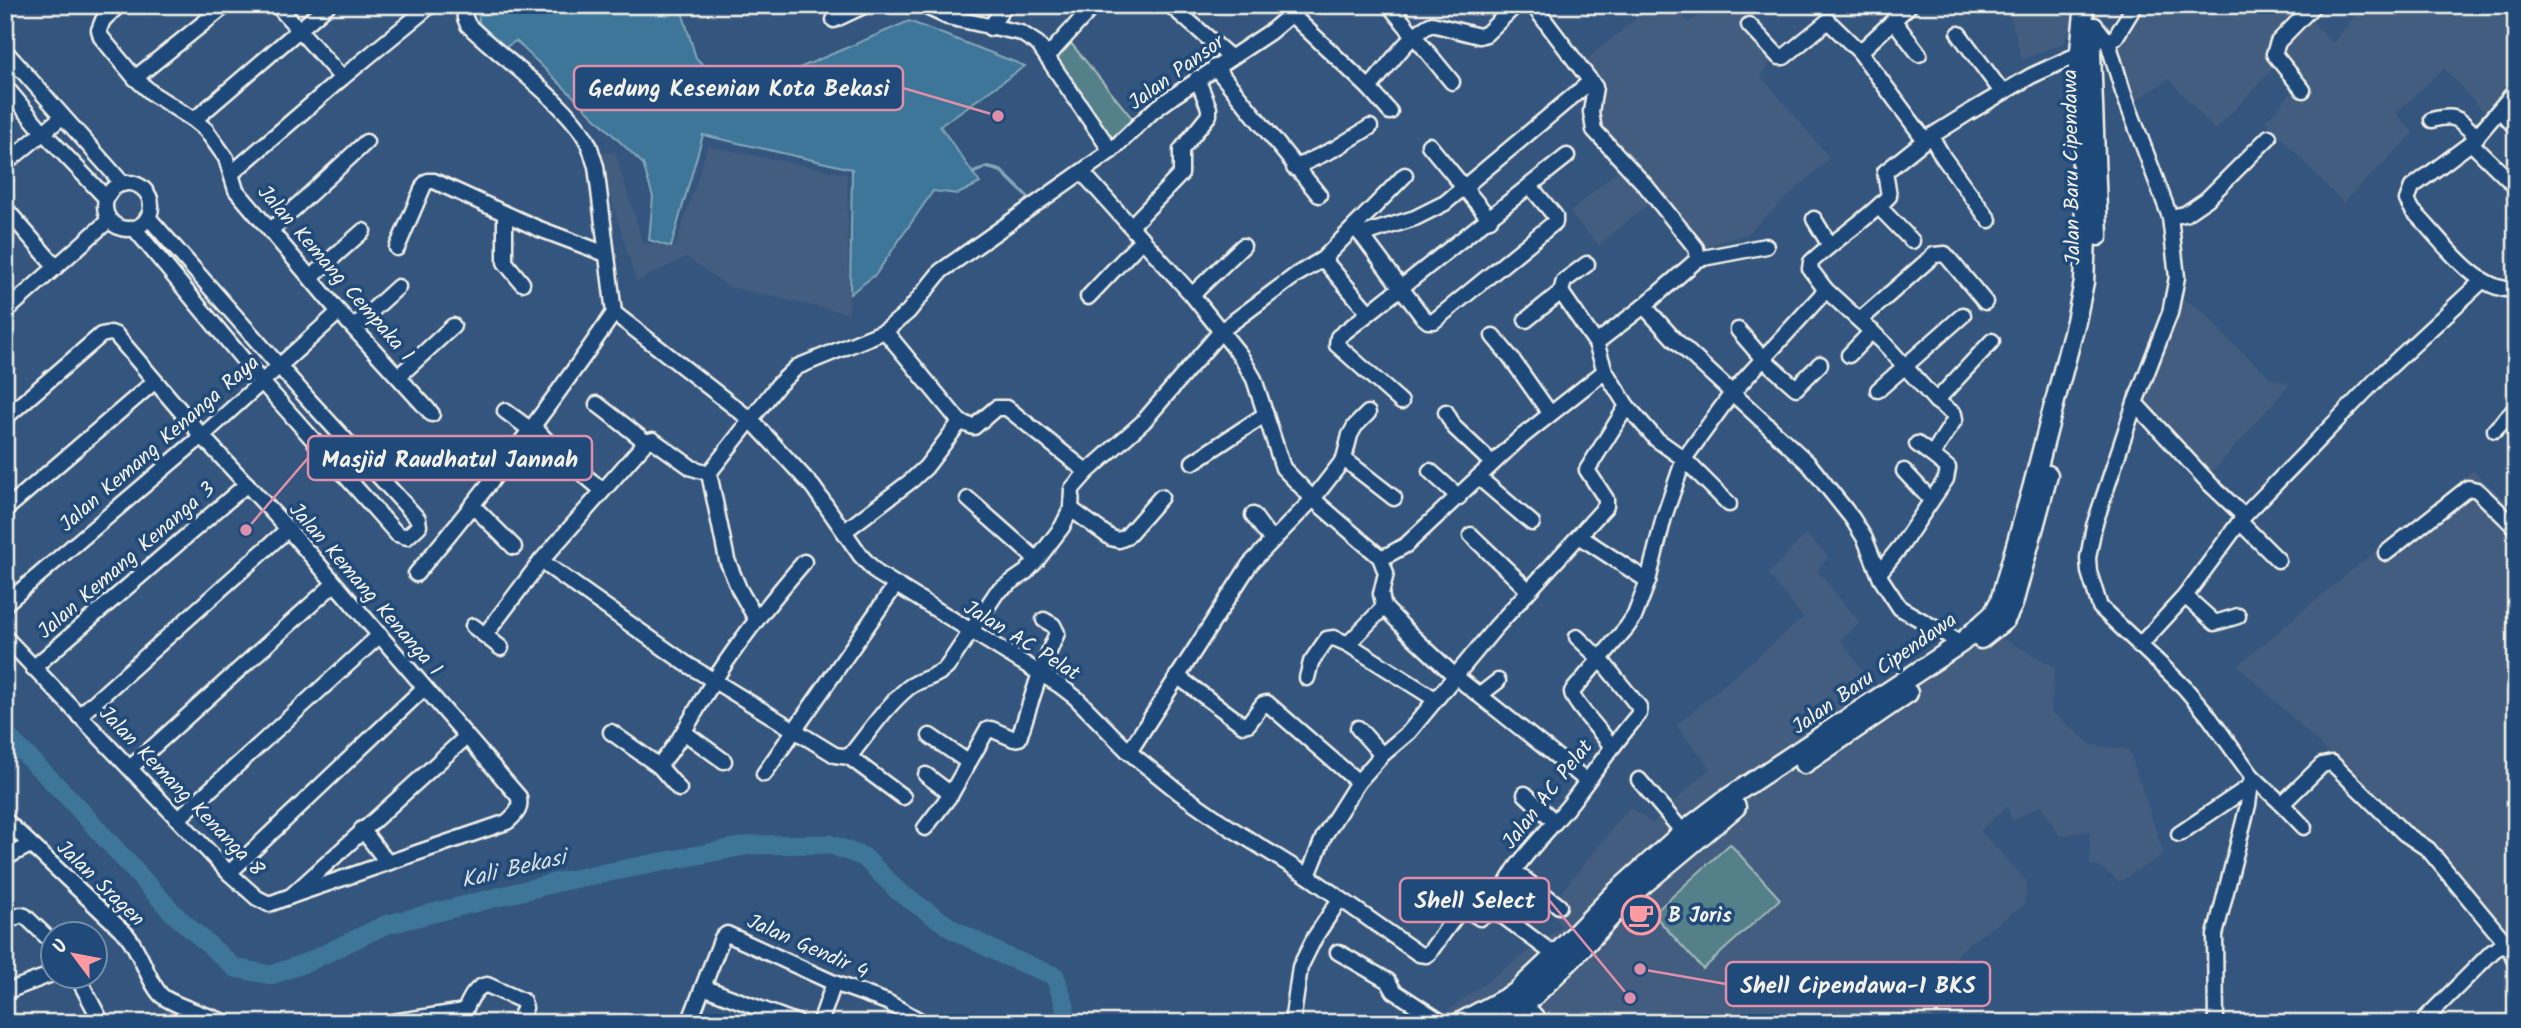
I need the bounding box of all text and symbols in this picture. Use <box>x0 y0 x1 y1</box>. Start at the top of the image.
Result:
street label: Jalan Pansor <box>1122 26 1233 120</box>
callout: Gedung Kesenian Kota Bekasi <box>574 66 903 110</box>
street label: Jalan Baru Cipendawa <box>2054 69 2091 265</box>
text: Gedung Kesenian Kota Bekasi <box>589 72 890 108</box>
street label: Jalan Kemang Cempaka 1 <box>248 178 421 370</box>
street label: Jalan Kemang Kenanga Raya <box>52 348 268 541</box>
callout: Masjid Raudhatul Jannah <box>308 436 592 480</box>
text: Masjid Raudhatul Jannah <box>322 443 578 479</box>
street label: Jalan Kemang Kenanga 3 <box>31 474 223 648</box>
street label: Jalan Kemang Kenanga 1 <box>280 496 450 684</box>
street label: Jalan AC Pelat <box>956 592 1087 691</box>
street label: Jalan Baru Cipendawa <box>1785 605 1964 744</box>
street label: Jalan Kemang Kenanga 8 <box>90 699 272 886</box>
street label: Jalan AC Pelat <box>1495 732 1602 857</box>
street label: Jalan Sragen <box>48 833 152 935</box>
water label: Kali Bekasi <box>457 839 574 899</box>
callout: Shell Select <box>1400 878 1549 922</box>
text: Shell Select <box>1415 884 1536 920</box>
cafe icon: B Joris <box>1620 894 1662 936</box>
place label: B Joris <box>1668 900 1732 933</box>
street label: Jalan Gendir 4 <box>741 906 874 989</box>
north arrow <box>38 920 108 990</box>
text: U <box>46 934 77 960</box>
callout: Shell Cipendawa-1 BKS <box>1726 962 1990 1006</box>
text: Shell Cipendawa-1 BKS <box>1740 969 1976 1005</box>

